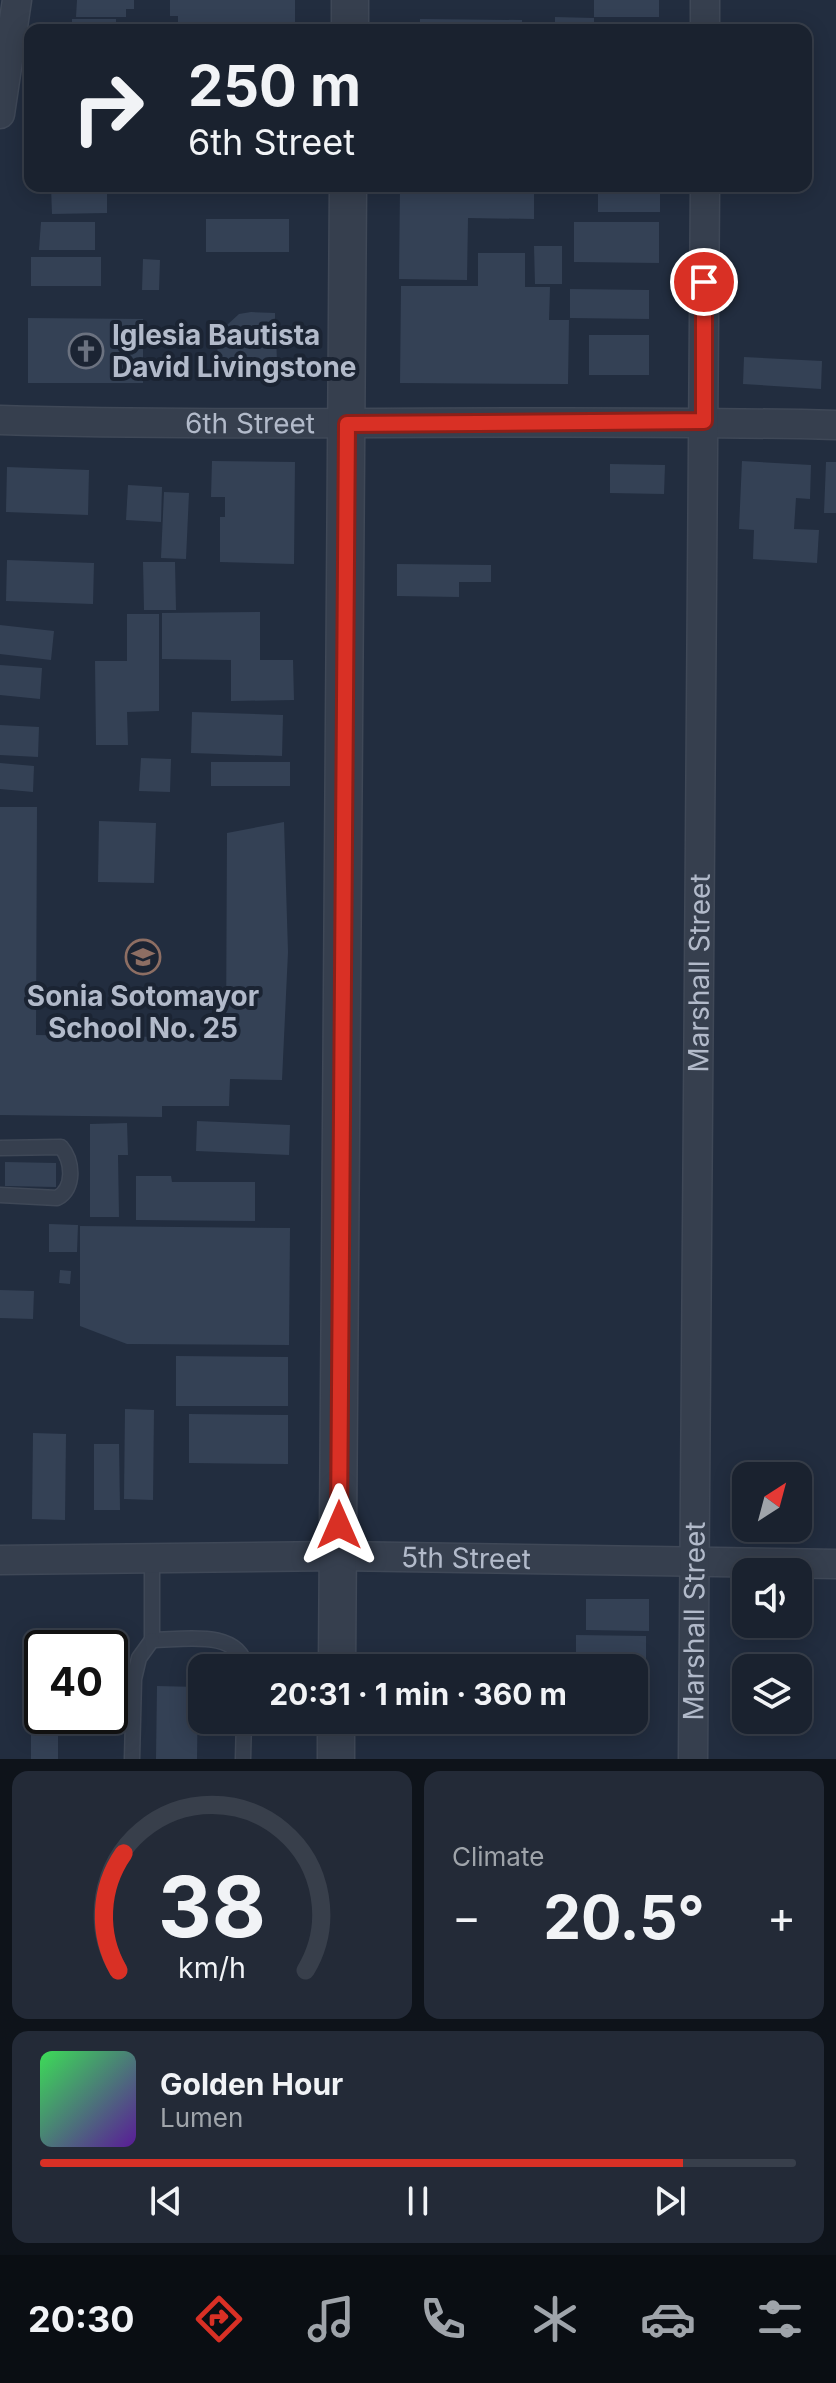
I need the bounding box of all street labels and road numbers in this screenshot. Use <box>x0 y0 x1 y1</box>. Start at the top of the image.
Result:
street label: 6th Street <box>185 406 315 440</box>
street label: Marshall Street <box>681 873 717 1073</box>
street label: Marshall Street <box>676 1521 712 1721</box>
street label: 5th Street <box>401 1540 531 1576</box>

